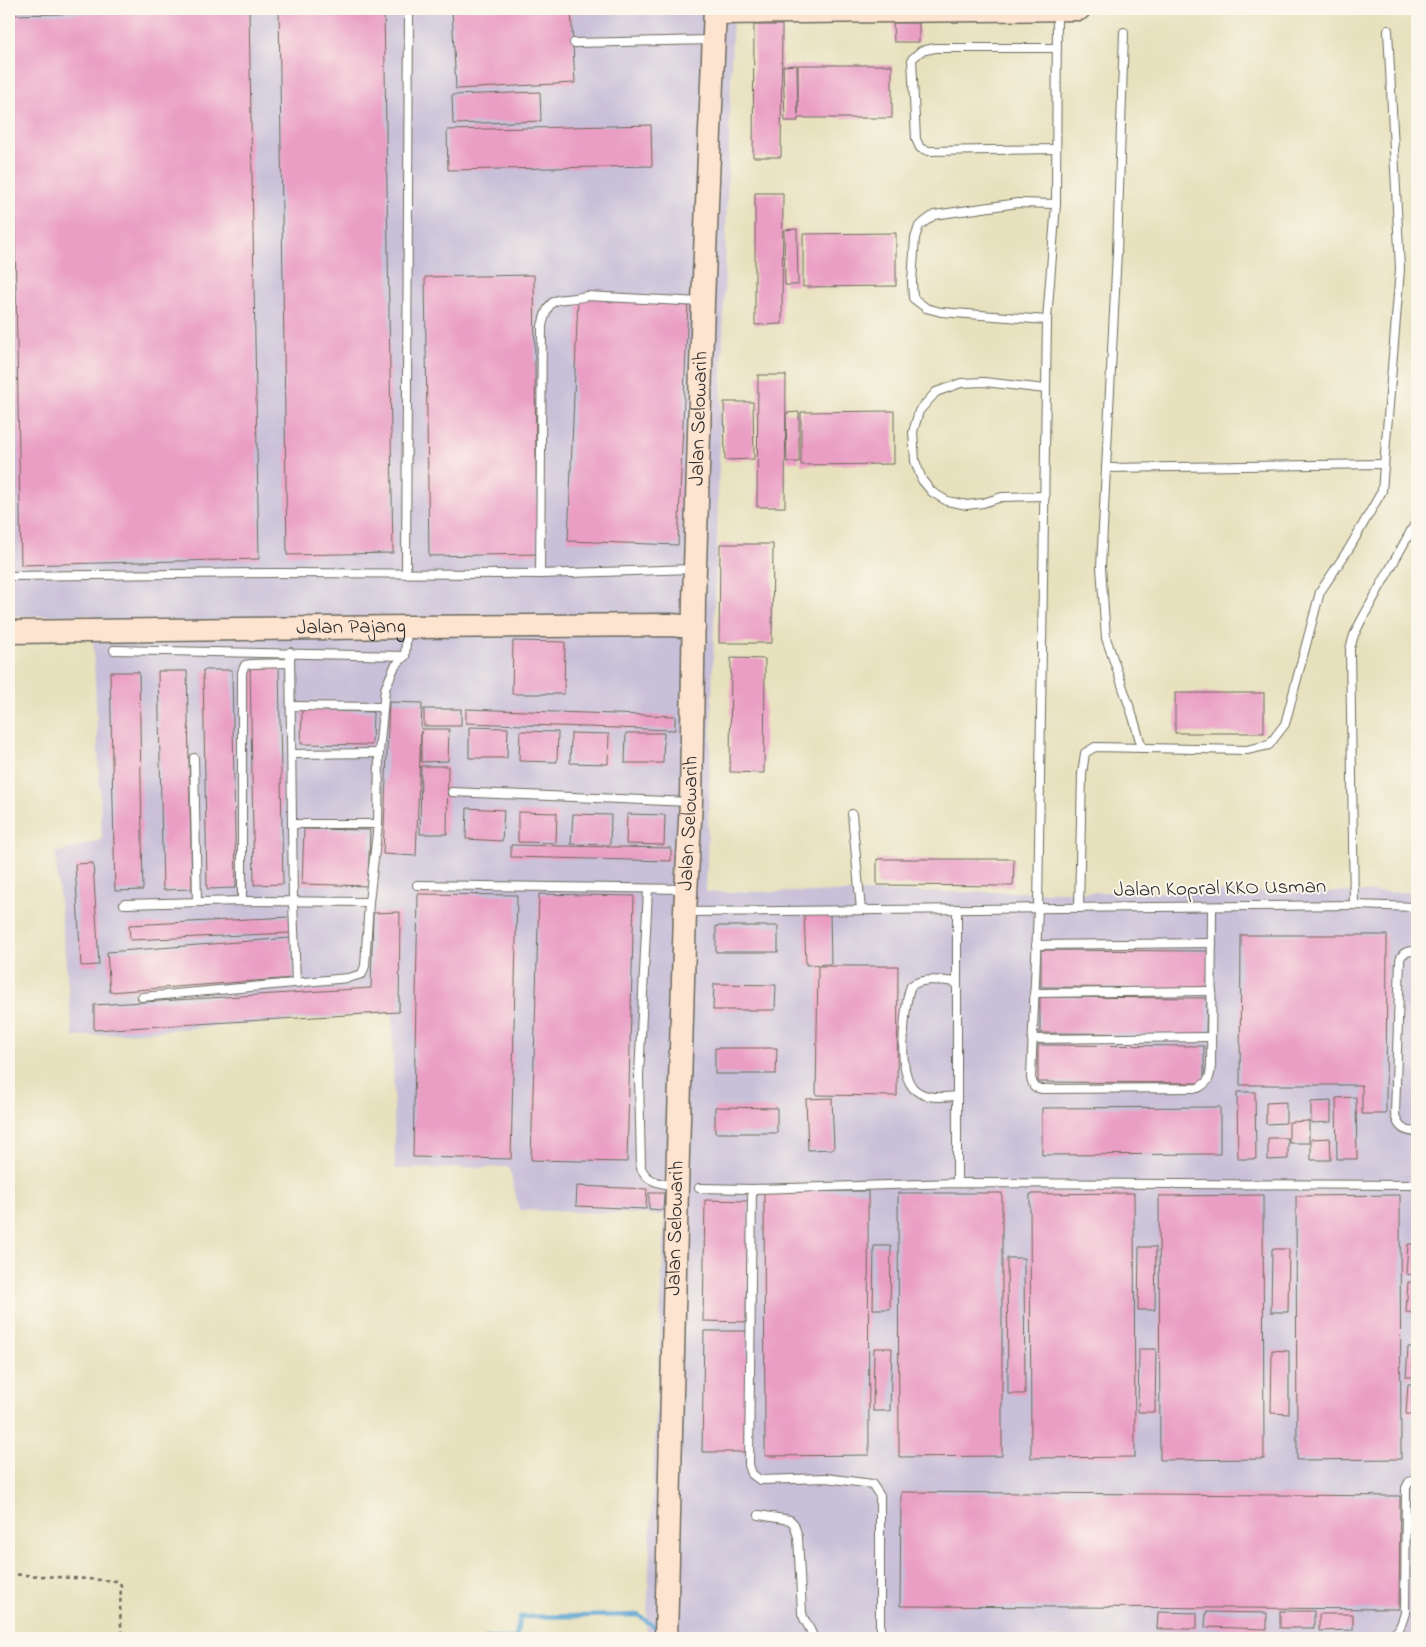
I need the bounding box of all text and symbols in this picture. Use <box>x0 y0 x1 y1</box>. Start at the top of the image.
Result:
street label: Jalan Selowarih <box>682 351 717 486</box>
street label: Jalan Pajang <box>296 612 406 644</box>
street label: Jalan Selowarih <box>671 756 707 892</box>
street label: Jalan Kopral KKO Usman <box>1113 872 1327 906</box>
street label: Jalan Selowarih <box>659 1160 693 1296</box>

